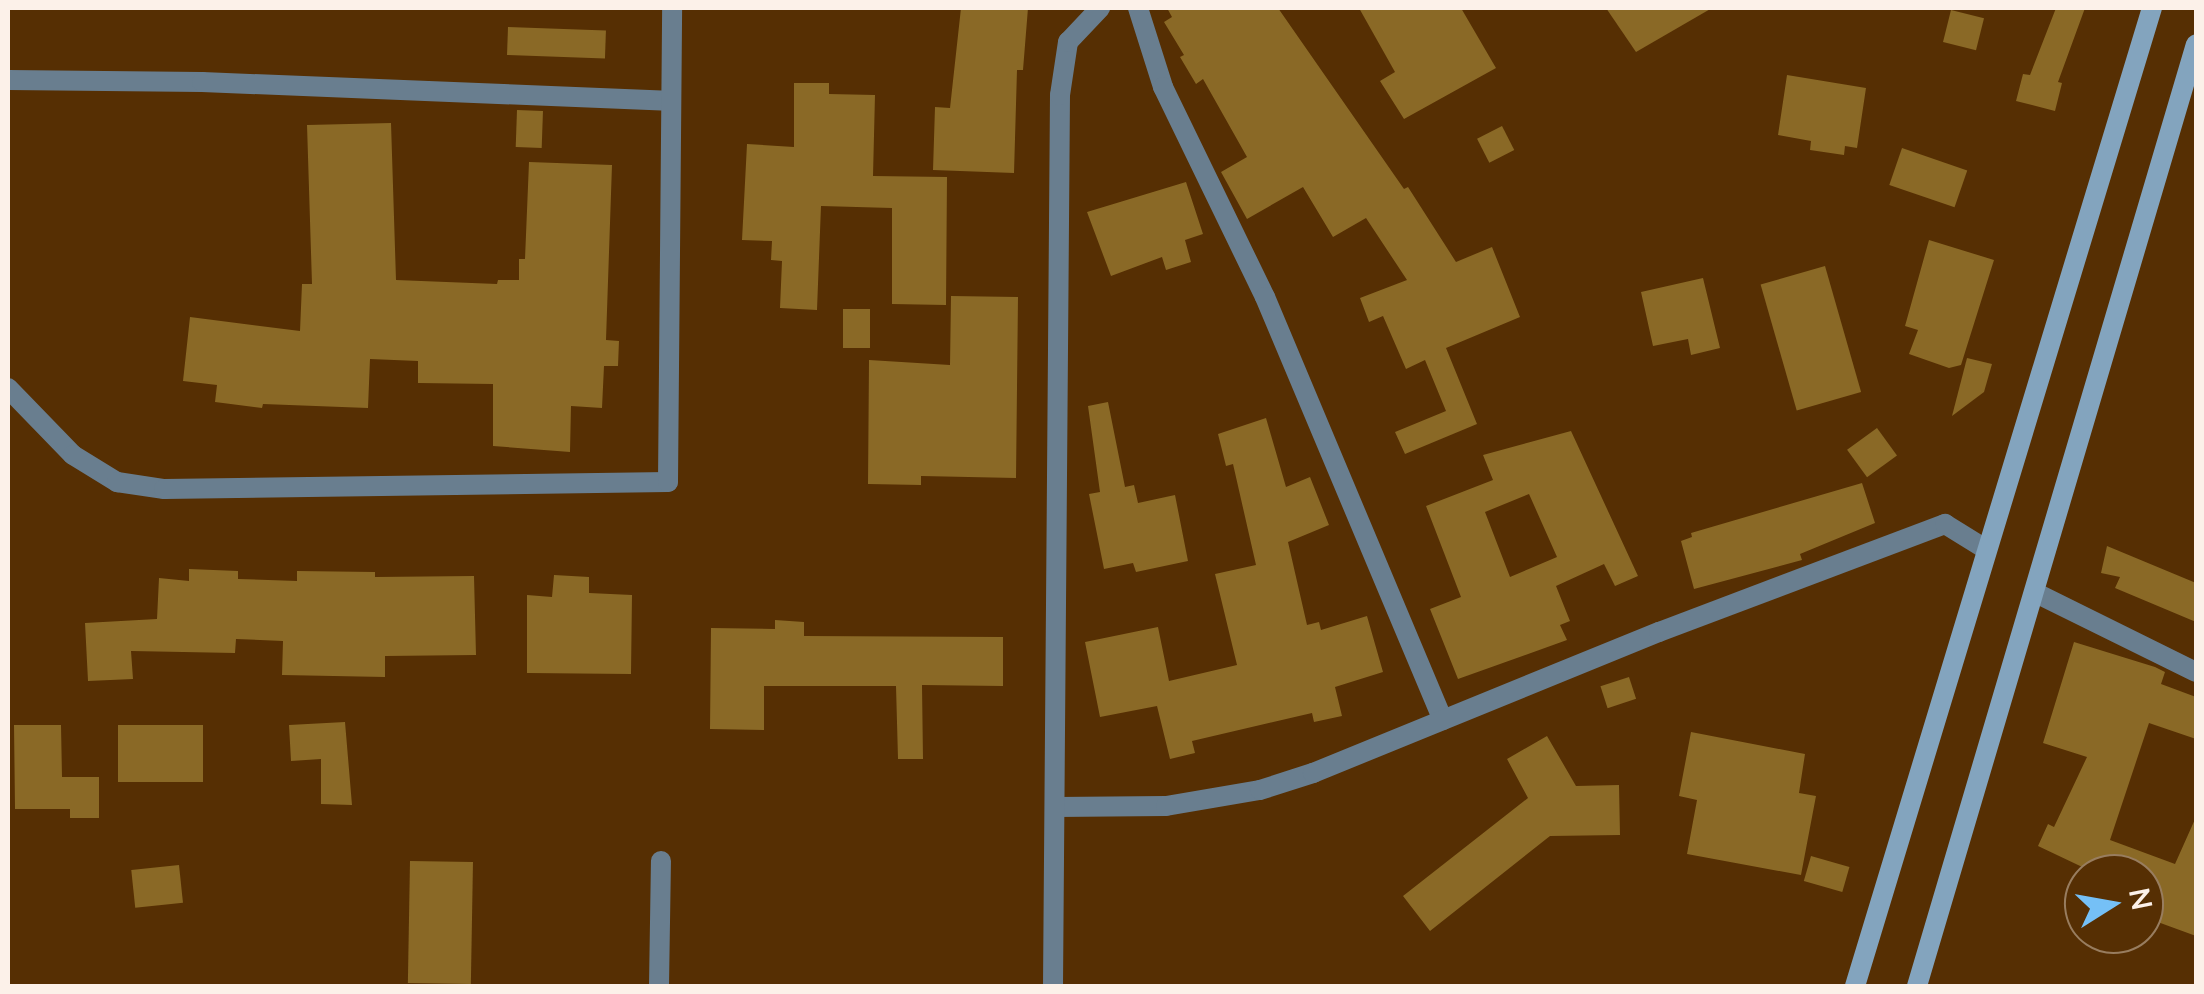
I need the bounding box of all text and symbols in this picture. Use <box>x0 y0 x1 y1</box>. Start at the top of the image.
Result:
north arrow <box>2064 854 2164 954</box>
text: N <box>2123 885 2160 912</box>

